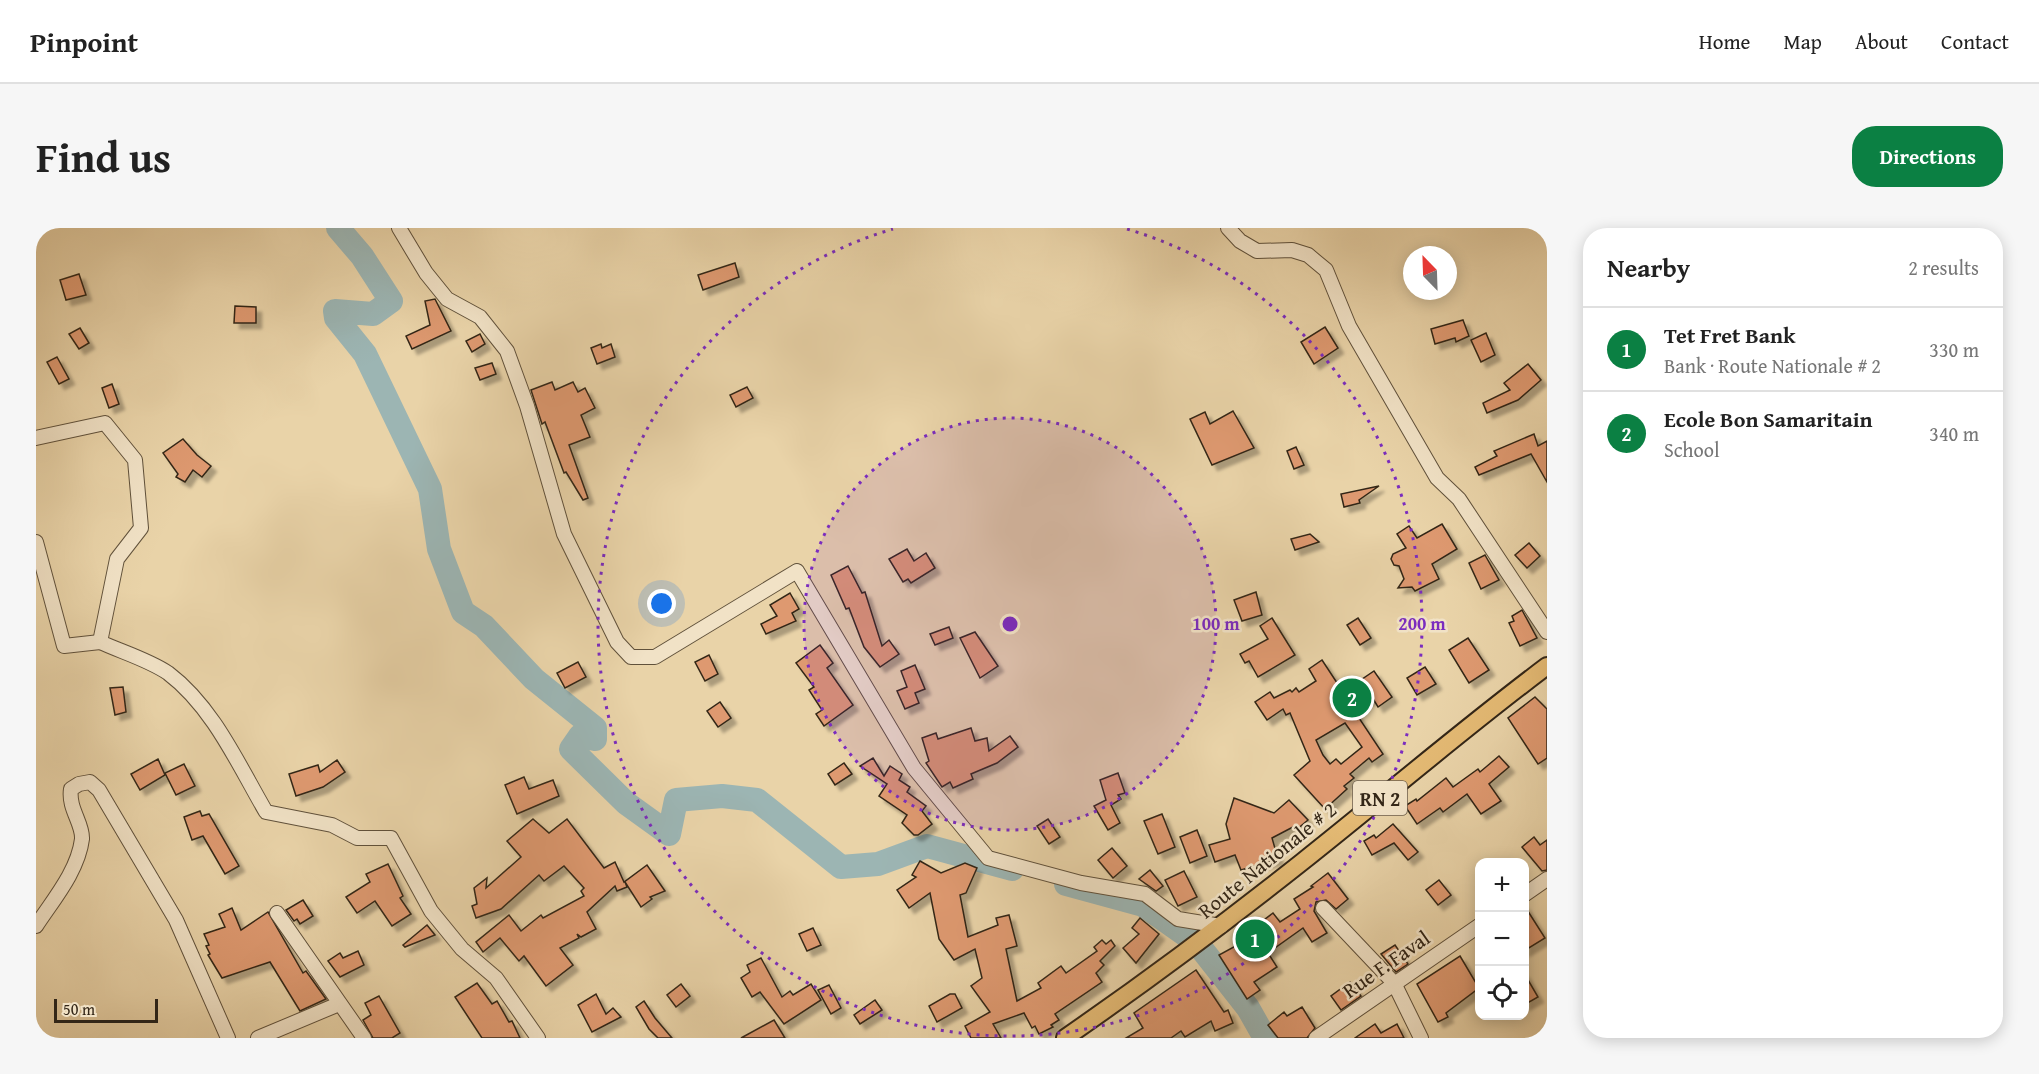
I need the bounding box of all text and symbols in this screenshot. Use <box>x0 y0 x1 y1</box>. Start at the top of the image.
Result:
text: Pinpoint <box>30 21 138 62</box>
text: Home <box>1699 26 1750 57</box>
text: Map <box>1783 26 1822 57</box>
text: About <box>1855 26 1908 57</box>
text: Contact <box>1941 26 2009 57</box>
text: Find us <box>36 126 171 187</box>
button: Directions <box>1852 126 2003 187</box>
north arrow <box>1403 246 1457 300</box>
text: Nearby <box>1607 248 1690 287</box>
text: 2 results <box>1908 253 1979 282</box>
text: Tet Fret Bank <box>1664 319 1796 351</box>
text: 1 <box>1621 335 1632 364</box>
text: 330 m <box>1929 335 1979 364</box>
text: Bank · Route Nationale # 2 <box>1664 351 1881 380</box>
text: Ecole Bon Samaritain <box>1664 403 1873 435</box>
text: 2 <box>1621 419 1632 448</box>
text: 340 m <box>1929 419 1979 448</box>
text: School <box>1664 435 1720 464</box>
your location <box>647 589 676 618</box>
text: 100 m <box>1192 610 1240 637</box>
text: 200 m <box>1398 610 1446 637</box>
centre of rings <box>1000 614 1020 634</box>
pin: 2 <box>1332 676 1372 720</box>
road number: RN 2 <box>1353 781 1407 815</box>
street label: Route Nationale # 2 <box>1191 794 1343 926</box>
map controls <box>1475 858 1529 1020</box>
button: + <box>1475 858 1529 912</box>
button: − <box>1475 912 1529 966</box>
pin: 1 <box>1236 916 1274 962</box>
street label: Rue F. Faval <box>1336 922 1436 1006</box>
button: locate <box>1475 966 1529 1020</box>
scale bar <box>54 996 158 1024</box>
text: 50 m <box>63 997 95 1021</box>

